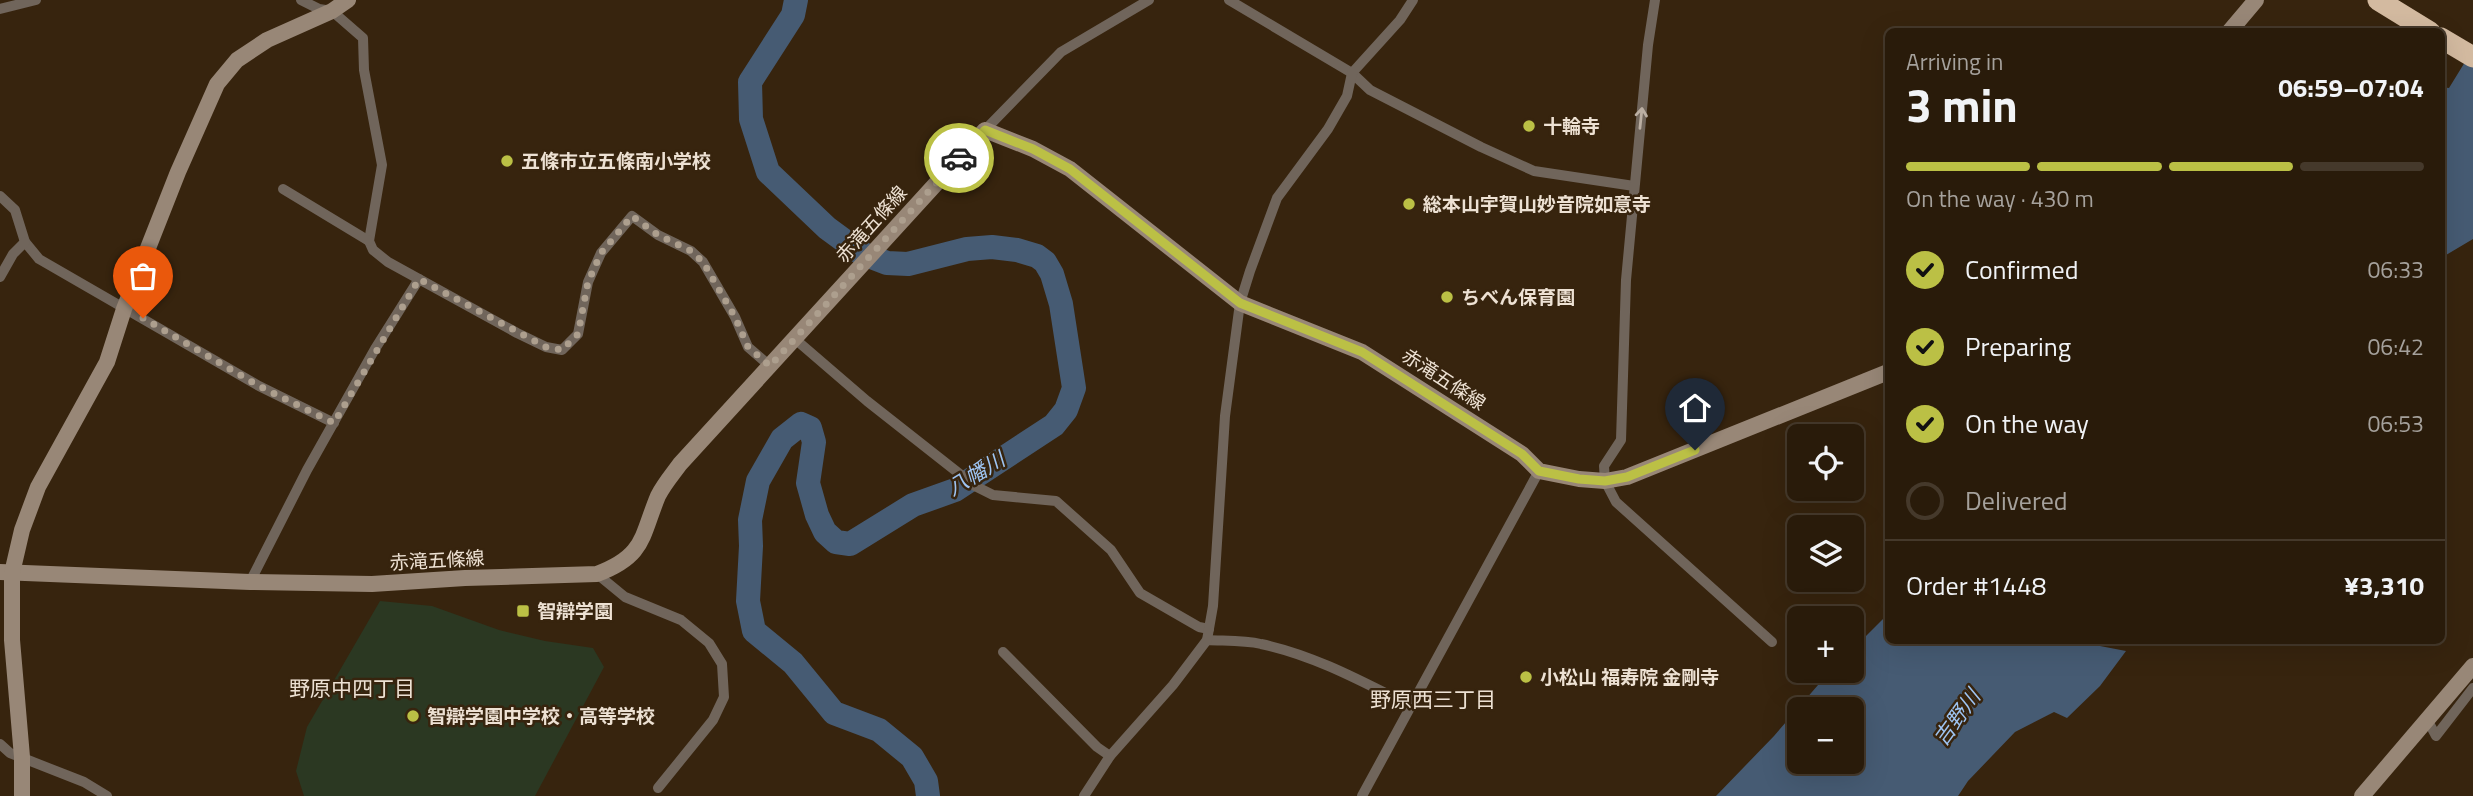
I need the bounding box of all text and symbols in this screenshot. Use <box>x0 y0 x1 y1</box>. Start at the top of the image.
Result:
text: Arriving in <box>1906 44 2003 79</box>
text: 06:59–07:04 <box>2278 68 2424 107</box>
text: 3 min <box>1906 70 2018 140</box>
one-way arrow <box>1635 107 1648 130</box>
place label: 十輪寺 <box>1543 111 1600 140</box>
marker: 十輪寺 <box>1521 118 1537 134</box>
courier <box>924 123 994 193</box>
icon: car <box>940 139 978 177</box>
place label: 五條市立五條南小学校 <box>521 146 711 175</box>
marker: 五條市立五條南小学校 <box>499 153 515 169</box>
street label: 赤滝五條線 <box>828 179 913 269</box>
text: On the way · 430 m <box>1906 181 2094 216</box>
place label: 総本山宇賀山妙音院如意寺 <box>1423 189 1651 218</box>
marker: 総本山宇賀山妙音院如意寺 <box>1401 196 1417 212</box>
pin <box>113 246 173 318</box>
text: Confirmed <box>1965 250 2079 289</box>
icon: check <box>1906 251 1944 289</box>
text: 06:33 <box>2367 252 2424 287</box>
icon: bag <box>124 257 162 295</box>
place label: ちべん保育園 <box>1461 282 1575 311</box>
marker: ちべん保育園 <box>1439 289 1455 305</box>
text: Preparing <box>1965 327 2071 366</box>
icon: check <box>1906 328 1944 366</box>
text: 06:42 <box>2367 329 2424 364</box>
street label: 赤滝五條線 <box>1397 341 1492 417</box>
pin <box>1665 378 1725 450</box>
icon: home <box>1676 389 1714 427</box>
text: On the way <box>1965 404 2089 443</box>
icon: check <box>1906 405 1944 443</box>
text: 06:53 <box>2367 406 2424 441</box>
map controls <box>1787 424 1864 774</box>
button: locate <box>1787 424 1864 501</box>
water label: 八幡川 <box>940 442 1012 503</box>
text: Delivered <box>1965 481 2068 520</box>
button: layers <box>1787 515 1864 592</box>
street label: 赤滝五條線 <box>389 543 485 576</box>
text: Order #1448 <box>1906 566 2046 605</box>
text: ¥3,310 <box>2344 566 2424 605</box>
place label: 智辯学園 <box>537 596 613 625</box>
marker: 智辯学園 <box>515 603 531 619</box>
button: + <box>1787 606 1864 683</box>
place label: 小松山 福寿院 金剛寺 <box>1540 662 1719 691</box>
marker: 小松山 福寿院 金剛寺 <box>1518 669 1534 685</box>
district label: 野原中四丁目 <box>289 672 415 704</box>
water label: 吉野川 <box>1925 681 1989 752</box>
district label: 野原西三丁目 <box>1370 683 1496 715</box>
button: − <box>1787 697 1864 774</box>
place label: 智辯学園中学校・高等学校 <box>427 701 655 730</box>
marker: 智辯学園中学校・高等学校 <box>405 708 421 724</box>

